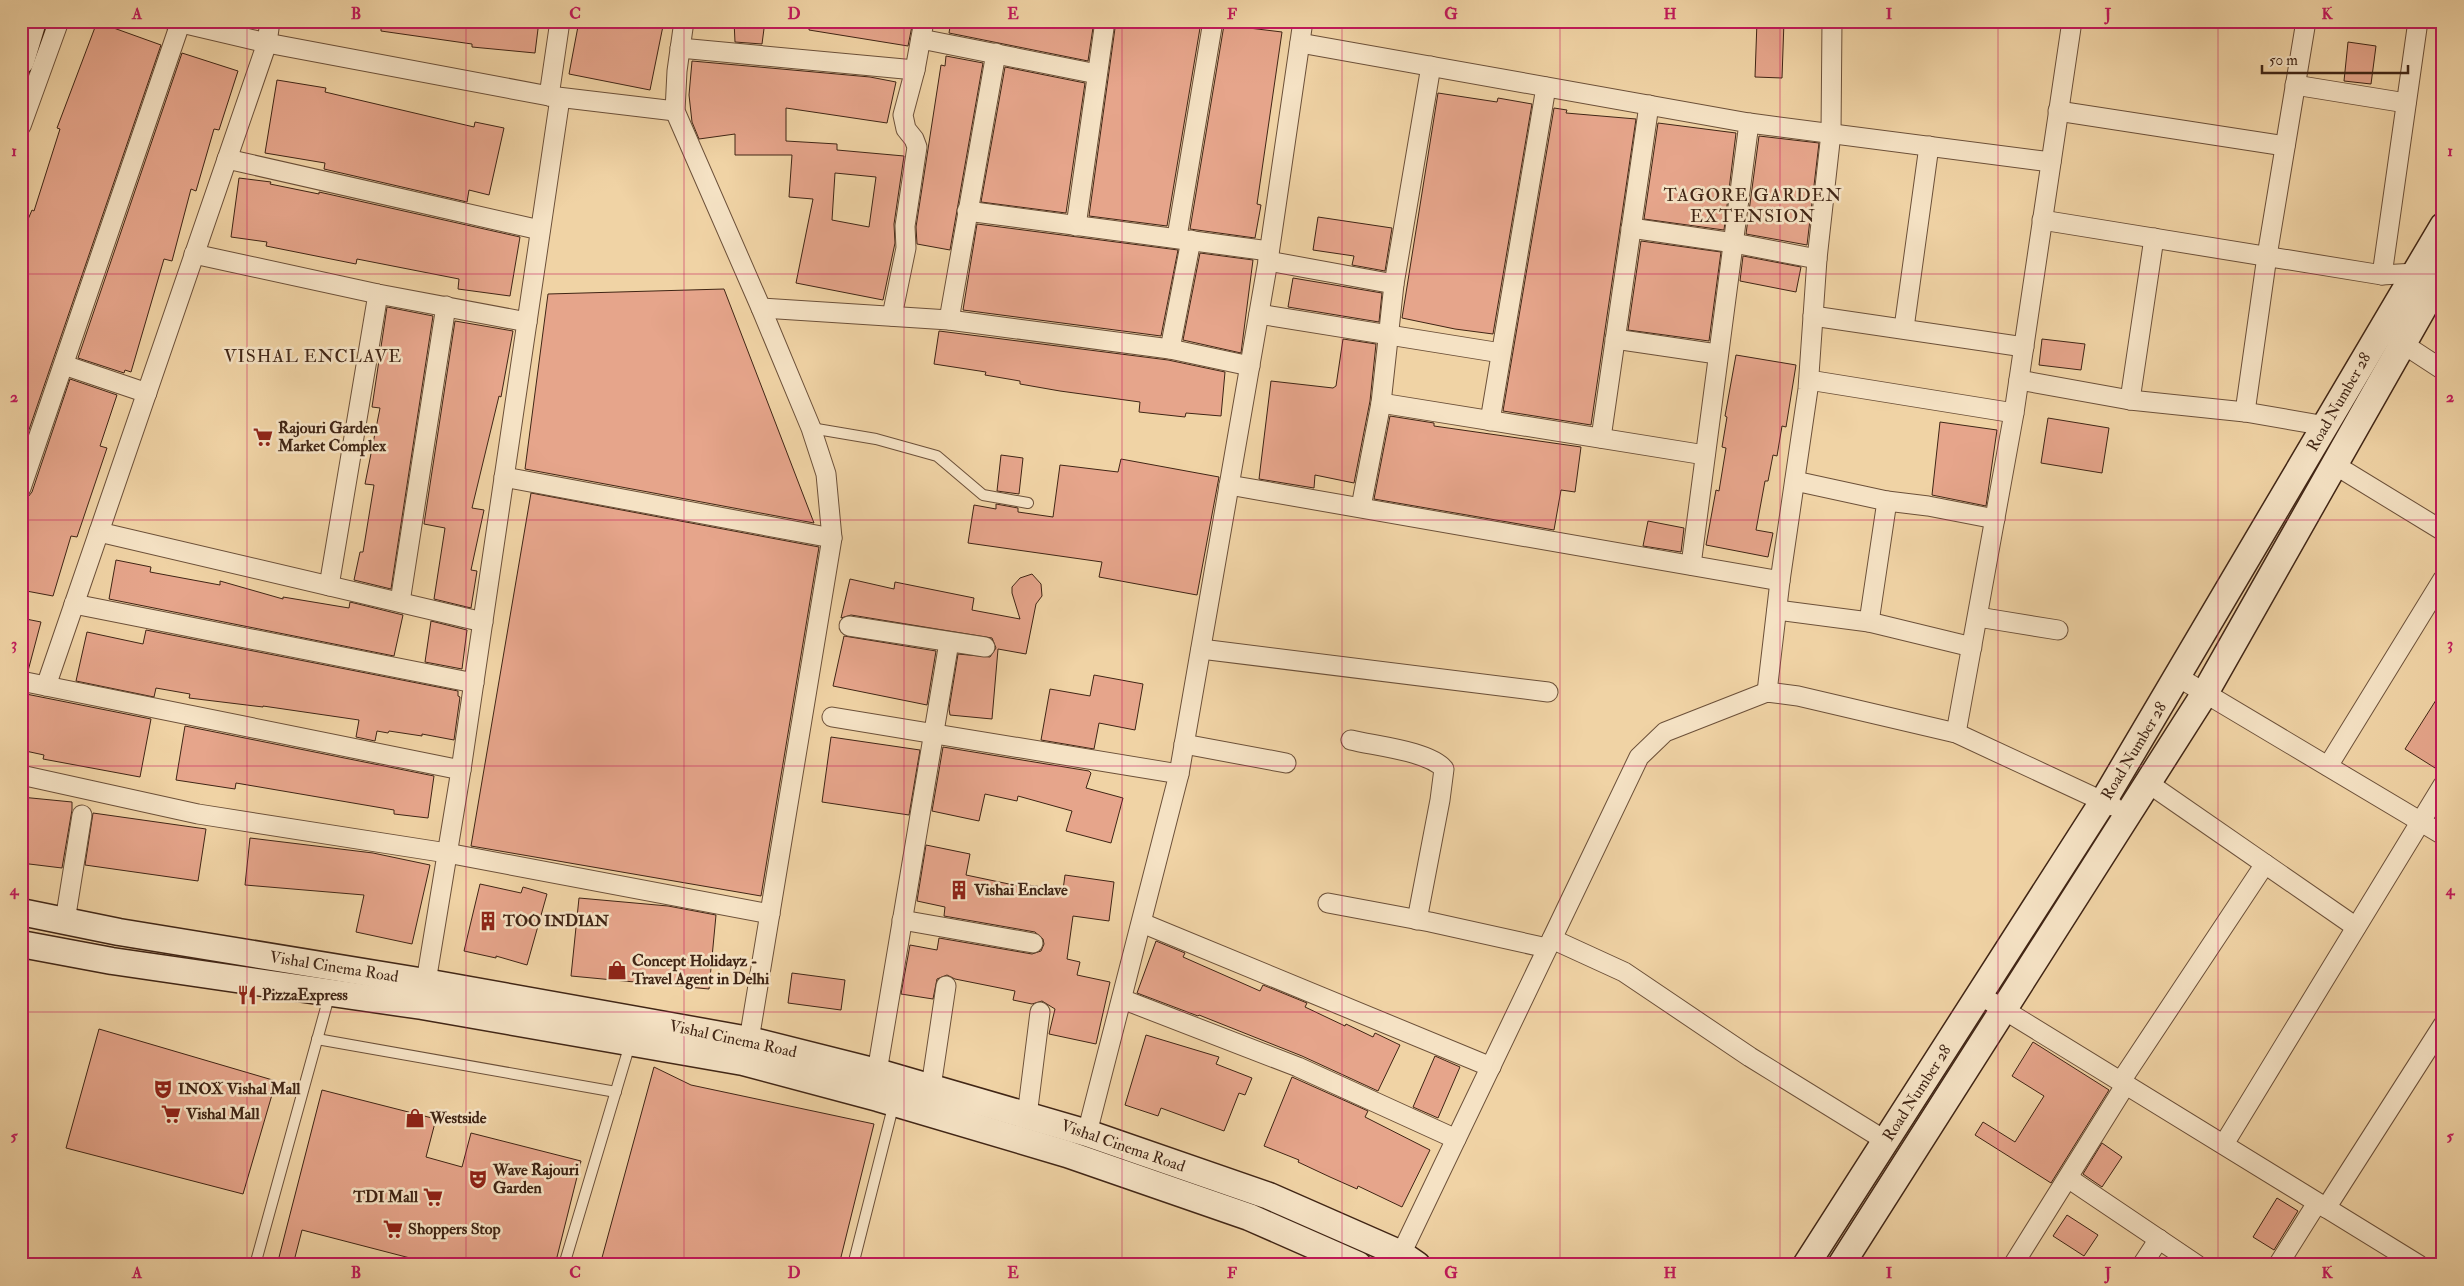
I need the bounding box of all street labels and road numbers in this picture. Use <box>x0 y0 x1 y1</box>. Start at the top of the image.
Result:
street label: Road Number 28 <box>2303 349 2376 455</box>
street label: Road Number 28 <box>2097 698 2171 804</box>
street label: Vishal Cinema Road <box>268 947 400 987</box>
street label: Vishal Cinema Road <box>667 1016 799 1062</box>
street label: Road Number 28 <box>1878 1041 1956 1145</box>
street label: Vishal Cinema Road <box>1058 1115 1188 1177</box>

